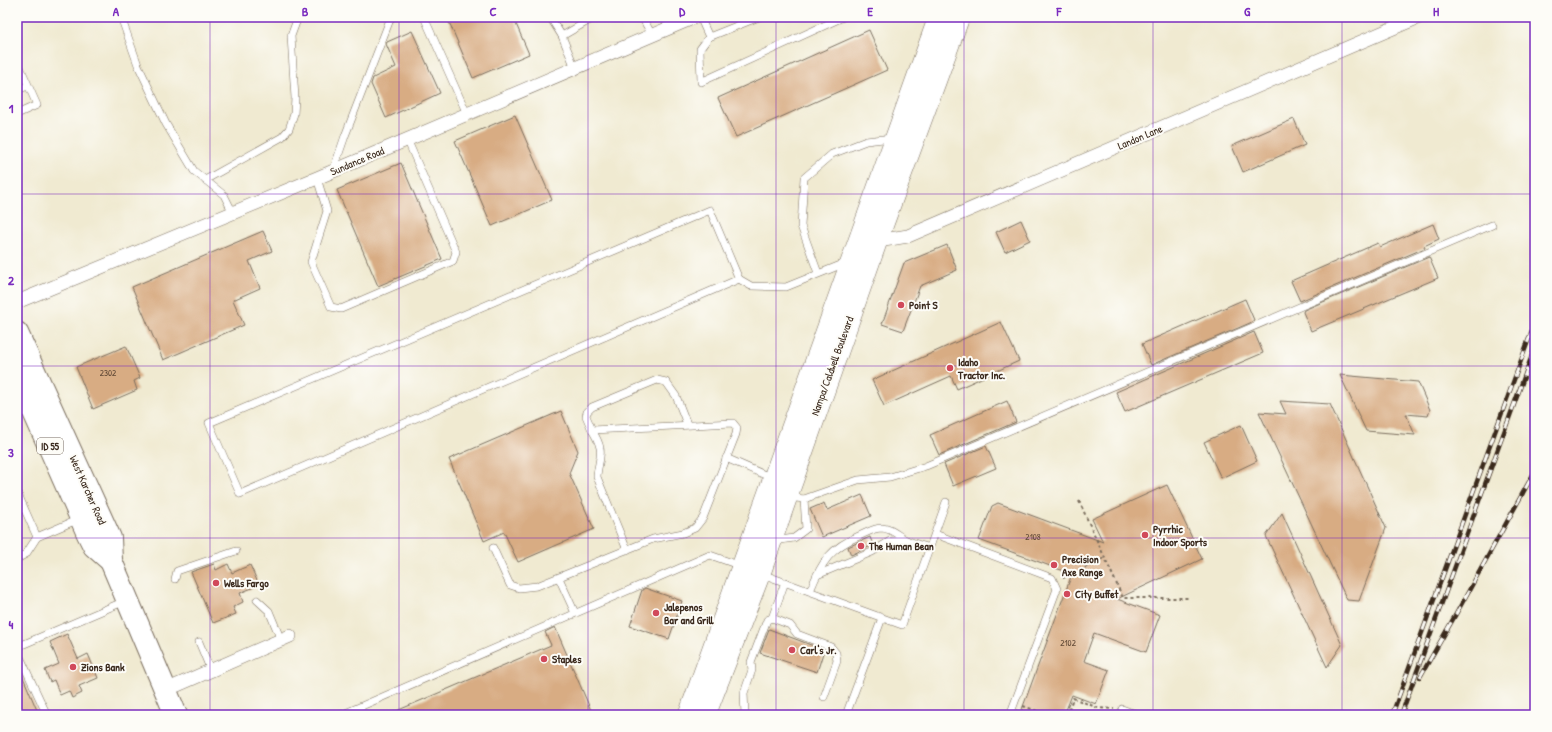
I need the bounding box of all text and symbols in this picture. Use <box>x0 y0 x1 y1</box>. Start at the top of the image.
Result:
text: A <box>113 2 120 20</box>
text: B <box>302 2 309 20</box>
text: C <box>489 2 497 20</box>
text: D <box>679 2 686 20</box>
text: E <box>867 2 873 20</box>
text: F <box>1056 2 1063 20</box>
text: G <box>1244 2 1251 20</box>
text: H <box>1433 2 1439 20</box>
text: 1 <box>9 99 14 117</box>
street label: Landon Lane <box>1115 121 1165 153</box>
street label: Sundance Road <box>328 143 387 179</box>
text: 2 <box>8 271 15 289</box>
place label: Point S <box>909 298 938 312</box>
marker: Point S <box>896 300 906 310</box>
street label: Nampa/Caldwell Boulevard <box>808 314 857 418</box>
place label: Idaho Tractor Inc. <box>957 355 1006 382</box>
marker: Idaho Tractor Inc. <box>945 363 955 373</box>
house number: 2302 <box>100 367 117 379</box>
road number: ID 55 <box>37 438 63 454</box>
text: 3 <box>8 443 14 461</box>
street label: West Karcher Road <box>67 453 110 527</box>
place label: Pyrrhic Indoor Sports <box>1153 522 1208 550</box>
marker: Pyrrhic Indoor Sports <box>1140 530 1150 540</box>
house number: 2108 <box>1025 531 1041 543</box>
place label: The Human Bean <box>868 539 934 553</box>
marker: The Human Bean <box>856 541 866 551</box>
place label: Precision Axe Range <box>1062 552 1103 580</box>
marker: Precision Axe Range <box>1049 560 1059 570</box>
place label: Wells Fargo <box>224 576 269 591</box>
marker: Wells Fargo <box>211 578 221 588</box>
place label: City Buffet <box>1075 587 1120 602</box>
marker: City Buffet <box>1062 589 1072 599</box>
place label: Jalepenos Bar and Grill <box>664 600 715 627</box>
marker: Jalepenos Bar and Grill <box>651 608 661 618</box>
text: 4 <box>9 615 14 633</box>
house number: 2102 <box>1060 637 1077 649</box>
place label: Carl's Jr. <box>800 643 837 657</box>
marker: Carl's Jr. <box>787 645 797 655</box>
place label: Staples <box>552 652 582 667</box>
marker: Staples <box>539 654 549 664</box>
place label: Zions Bank <box>81 660 125 674</box>
marker: Zions Bank <box>68 662 78 672</box>

